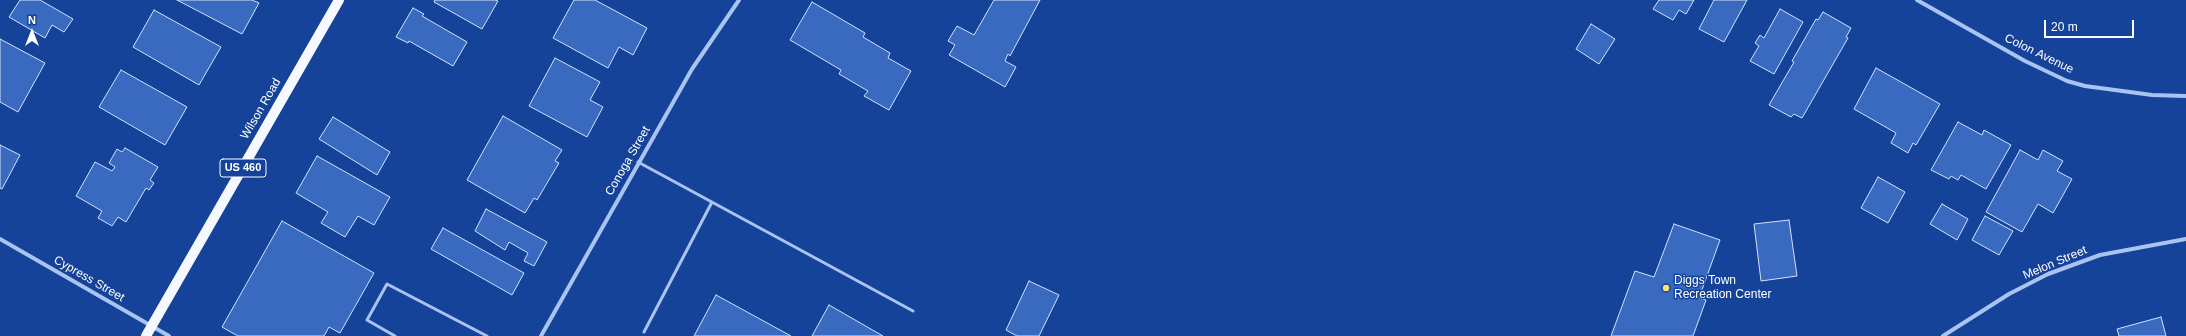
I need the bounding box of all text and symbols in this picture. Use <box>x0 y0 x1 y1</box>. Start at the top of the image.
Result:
north arrow <box>12 12 52 52</box>
scale bar <box>2046 12 2136 38</box>
text: N <box>28 14 36 26</box>
text: 20 m <box>2051 20 2078 34</box>
street label: Colon Avenue <box>2002 31 2076 77</box>
street label: Wilson Road <box>238 76 284 142</box>
street label: Conoga Street <box>602 124 654 198</box>
road number: US 460 <box>220 159 266 177</box>
street label: Melon Street <box>2021 243 2089 283</box>
street label: Cypress Street <box>51 253 127 305</box>
place label: Diggs Town Recreation Center <box>1674 274 1771 302</box>
marker: Diggs Town Recreation Center <box>1661 283 1671 293</box>

